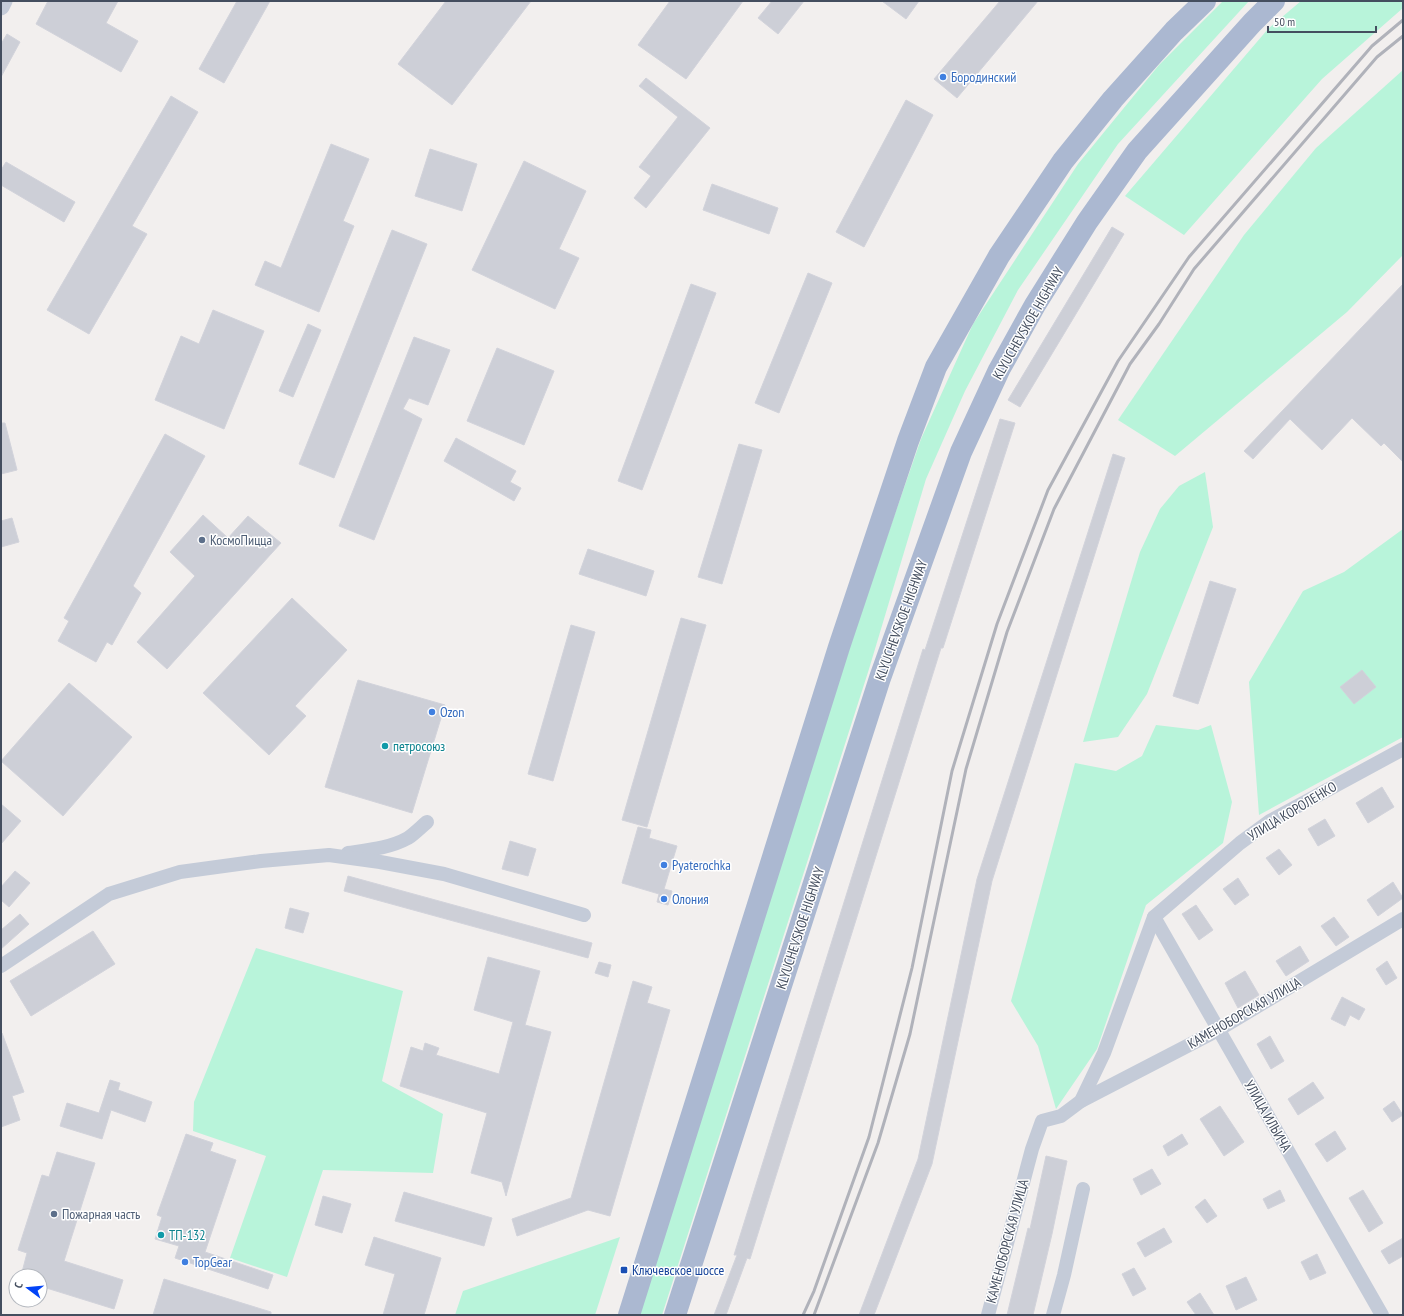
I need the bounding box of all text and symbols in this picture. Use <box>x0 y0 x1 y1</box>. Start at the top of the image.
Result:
scale bar <box>1268 8 1376 34</box>
text: 50 m <box>1274 14 1295 29</box>
place label: Бородинский <box>951 68 1016 86</box>
marker: Бородинский <box>938 72 948 82</box>
street label: KLYUCHEVSKOE HIGHWAY <box>988 263 1068 383</box>
place label: КосмоПицца <box>210 531 272 549</box>
marker: КосмоПицца <box>197 535 207 545</box>
street label: KLYUCHEVSKOE HIGHWAY <box>871 557 931 683</box>
place label: Ozon <box>440 703 465 721</box>
marker: Ozon <box>427 707 437 717</box>
place label: петросоюз <box>393 737 445 755</box>
marker: петросоюз <box>380 741 390 751</box>
street label: УЛИЦА КОРОЛЕНКО <box>1244 777 1340 845</box>
place label: Pyaterochka <box>672 856 731 874</box>
marker: Pyaterochka <box>659 860 669 870</box>
street label: KLYUCHEVSKOE HIGHWAY <box>772 864 828 991</box>
place label: Олония <box>672 890 709 908</box>
marker: Олония <box>659 894 669 904</box>
street label: КАМЕНОБОРСКАЯ УЛИЦА <box>1184 973 1304 1053</box>
street label: УЛИЦА ИЛЬИЧА <box>1240 1077 1296 1155</box>
street label: КАМЕНОБОРСКАЯ УЛИЦА <box>982 1177 1032 1305</box>
place label: Пожарная часть <box>62 1205 140 1223</box>
marker: Пожарная часть <box>49 1209 59 1219</box>
place label: ТП-132 <box>169 1226 206 1244</box>
marker: ТП-132 <box>156 1230 166 1240</box>
place label: TopGear <box>193 1253 232 1271</box>
marker: TopGear <box>180 1257 190 1267</box>
place label: Ключевское шоссе <box>632 1261 725 1279</box>
marker: Ключевское шоссе <box>619 1265 629 1275</box>
north arrow <box>8 1268 48 1308</box>
text: С <box>11 1281 26 1290</box>

